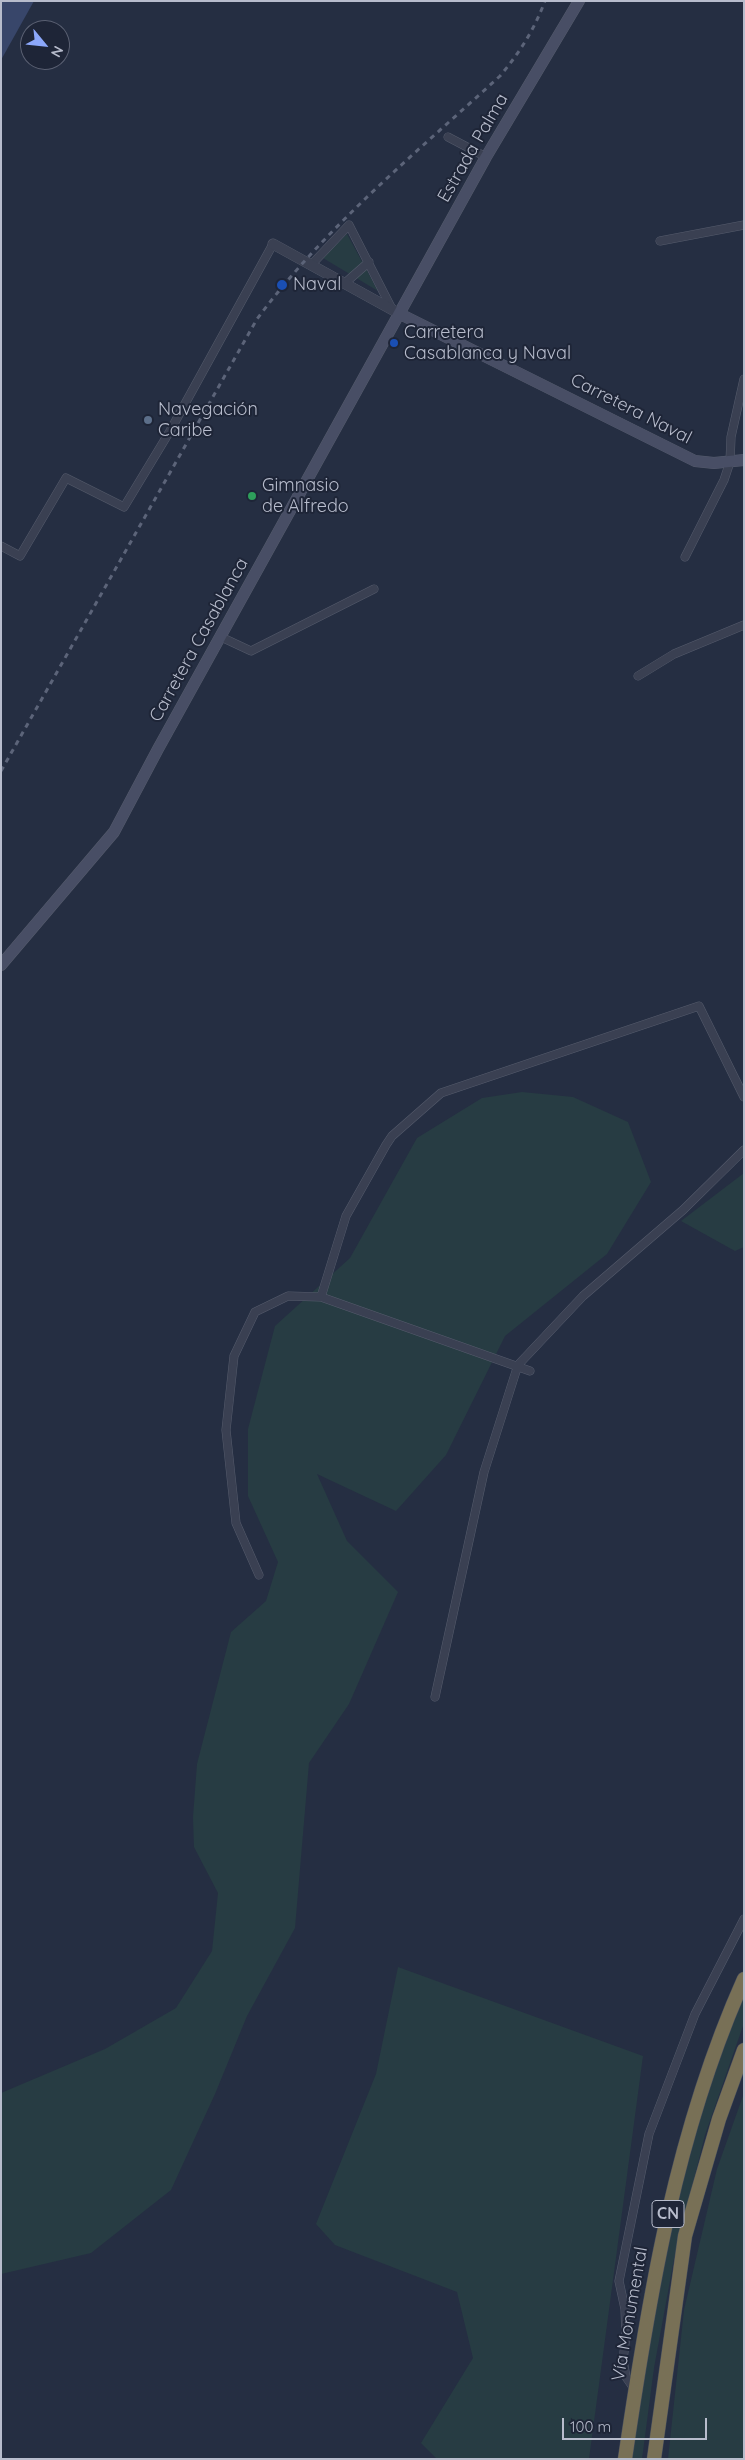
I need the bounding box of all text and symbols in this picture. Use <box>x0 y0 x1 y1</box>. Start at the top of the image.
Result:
north arrow <box>20 20 70 70</box>
text: N <box>47 43 68 60</box>
street label: Estrada Palma <box>433 90 513 206</box>
place label: Naval <box>293 274 341 296</box>
marker: Naval <box>275 278 289 292</box>
place label: Carretera Casablanca y Naval <box>404 322 571 364</box>
marker: Carretera Casablanca y Naval <box>388 337 400 349</box>
street label: Carretera Naval <box>567 369 695 449</box>
place label: Navegación Caribe <box>158 399 258 442</box>
marker: Navegación Caribe <box>142 414 154 426</box>
place label: Gimnasio de Alfredo <box>262 475 349 518</box>
marker: Gimnasio de Alfredo <box>246 490 258 502</box>
street label: Carretera Casablanca <box>145 554 253 726</box>
road number: CN <box>652 2200 684 2228</box>
street label: Vía Monumental <box>608 2245 652 2383</box>
scale bar <box>565 2408 710 2440</box>
text: 100 m <box>570 2417 611 2436</box>

